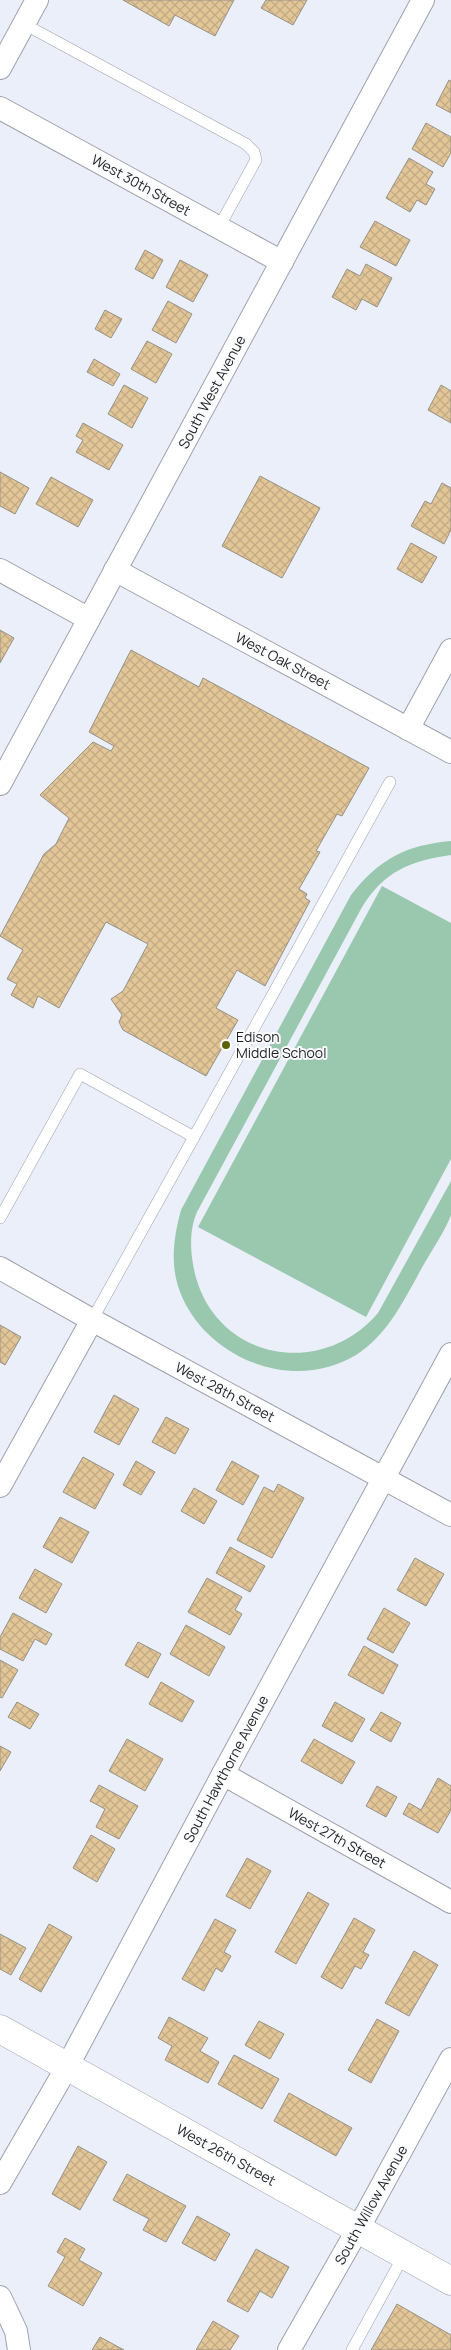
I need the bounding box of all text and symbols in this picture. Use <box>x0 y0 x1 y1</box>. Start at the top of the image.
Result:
street label: West 30th Street <box>88 150 194 220</box>
street label: South West Avenue <box>174 332 250 452</box>
street label: West Oak Street <box>232 628 334 694</box>
place label: Edison Middle School <box>236 1027 326 1062</box>
marker: Edison Middle School <box>220 1039 232 1051</box>
street label: West 28th Street <box>172 1357 279 1426</box>
street label: South Hawthorne Avenue <box>179 1692 272 1846</box>
street label: West 27th Street <box>285 1803 390 1872</box>
street label: West 26th Street <box>173 2119 280 2190</box>
street label: South Willow Avenue <box>330 2142 411 2268</box>

